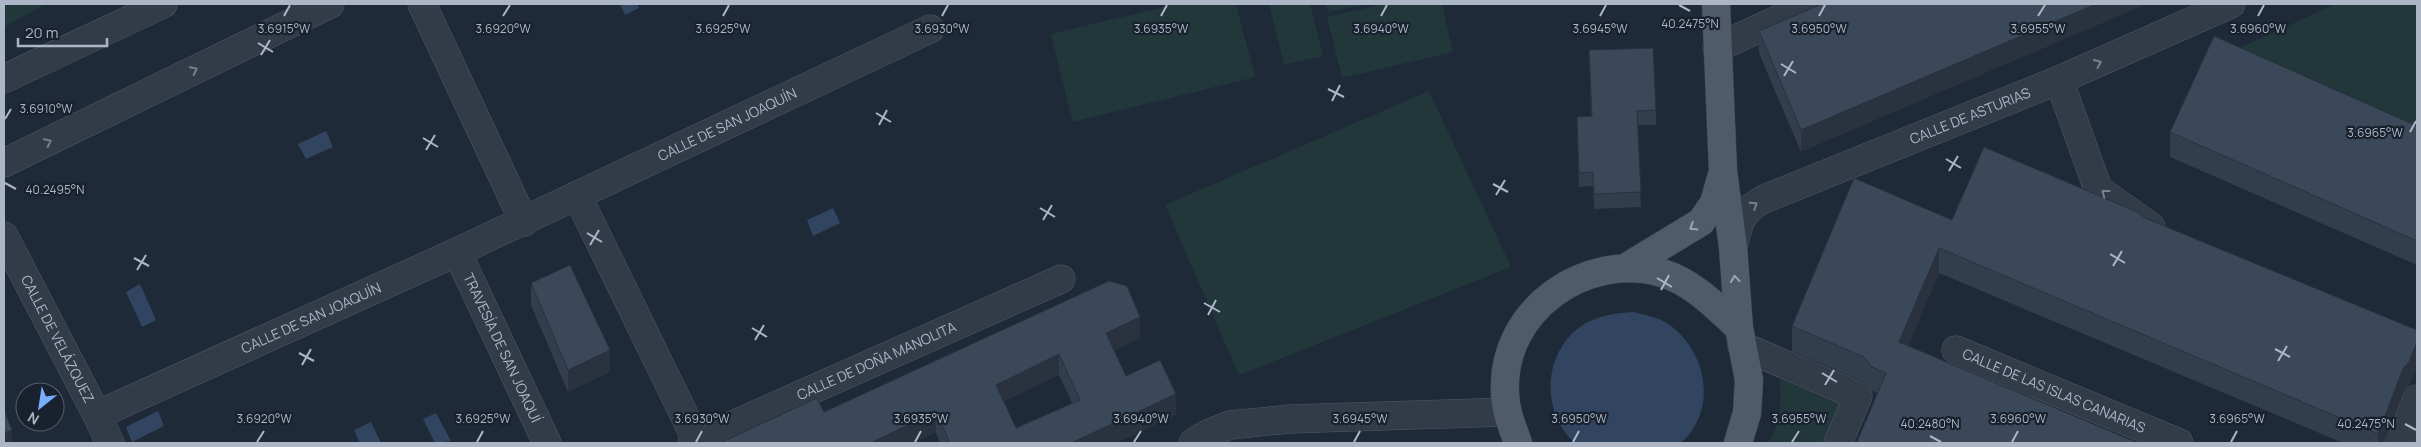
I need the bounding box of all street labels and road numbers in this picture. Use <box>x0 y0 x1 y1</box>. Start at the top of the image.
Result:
street label: CALLE DE ASTURIAS <box>1907 82 2033 148</box>
street label: CALLE DE SAN JOAQUÍN <box>654 83 800 165</box>
street label: TRAVESÍA DE SAN JOAQUÍ <box>459 270 546 425</box>
street label: CALLE DE VELÁZQUEZ <box>17 272 99 406</box>
street label: CALLE DE SAN JOAQUÍN <box>238 278 384 358</box>
street label: CALLE DE DOÑA MANOLITA <box>794 317 959 404</box>
street label: CALLE DE LAS ISLAS CANARIAS <box>1960 344 2149 437</box>

